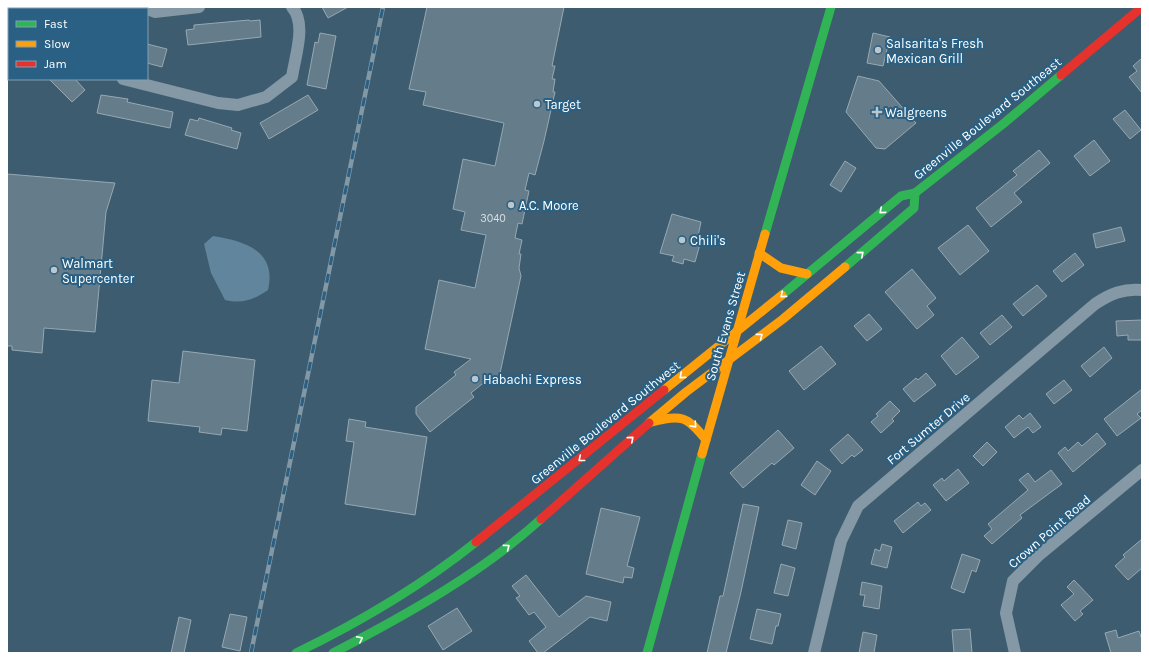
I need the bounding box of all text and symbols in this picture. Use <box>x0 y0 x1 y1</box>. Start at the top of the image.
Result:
legend <box>8 8 148 80</box>
text: Fast <box>44 17 68 31</box>
place label: Salsarita's Fresh Mexican Grill <box>886 36 984 66</box>
text: Slow <box>44 37 70 51</box>
marker: Salsarita's Fresh Mexican Grill <box>873 45 883 55</box>
street label: Greenville Boulevard Southeast <box>911 54 1064 183</box>
text: Jam <box>44 57 67 71</box>
place label: Target <box>545 97 581 112</box>
marker: Target <box>532 99 542 109</box>
place label: Walgreens <box>885 105 947 120</box>
marker: Walgreens <box>872 107 882 117</box>
place label: A.C. Moore <box>519 198 579 213</box>
marker: A.C. Moore <box>506 200 516 210</box>
one-way arrow <box>880 207 887 214</box>
house number: 3040 <box>480 212 506 225</box>
place label: Chili's <box>690 233 726 248</box>
marker: Chili's <box>677 235 687 245</box>
one-way arrow <box>856 251 864 258</box>
place label: Walmart Supercenter <box>62 256 134 286</box>
marker: Walmart Supercenter <box>49 265 59 275</box>
street label: South Evans Street <box>703 270 748 383</box>
one-way arrow <box>780 290 788 297</box>
one-way arrow <box>756 334 763 341</box>
street label: Greenville Boulevard Southwest <box>528 357 683 487</box>
place label: Habachi Express <box>483 372 582 387</box>
one-way arrow <box>679 372 686 379</box>
marker: Habachi Express <box>470 374 480 384</box>
street label: Fort Sumter Drive <box>884 389 973 468</box>
one-way arrow <box>689 420 696 428</box>
one-way arrow <box>627 436 634 443</box>
one-way arrow <box>579 454 586 461</box>
street label: Crown Point Road <box>1005 492 1094 571</box>
one-way arrow <box>503 544 510 551</box>
one-way arrow <box>356 637 363 644</box>

